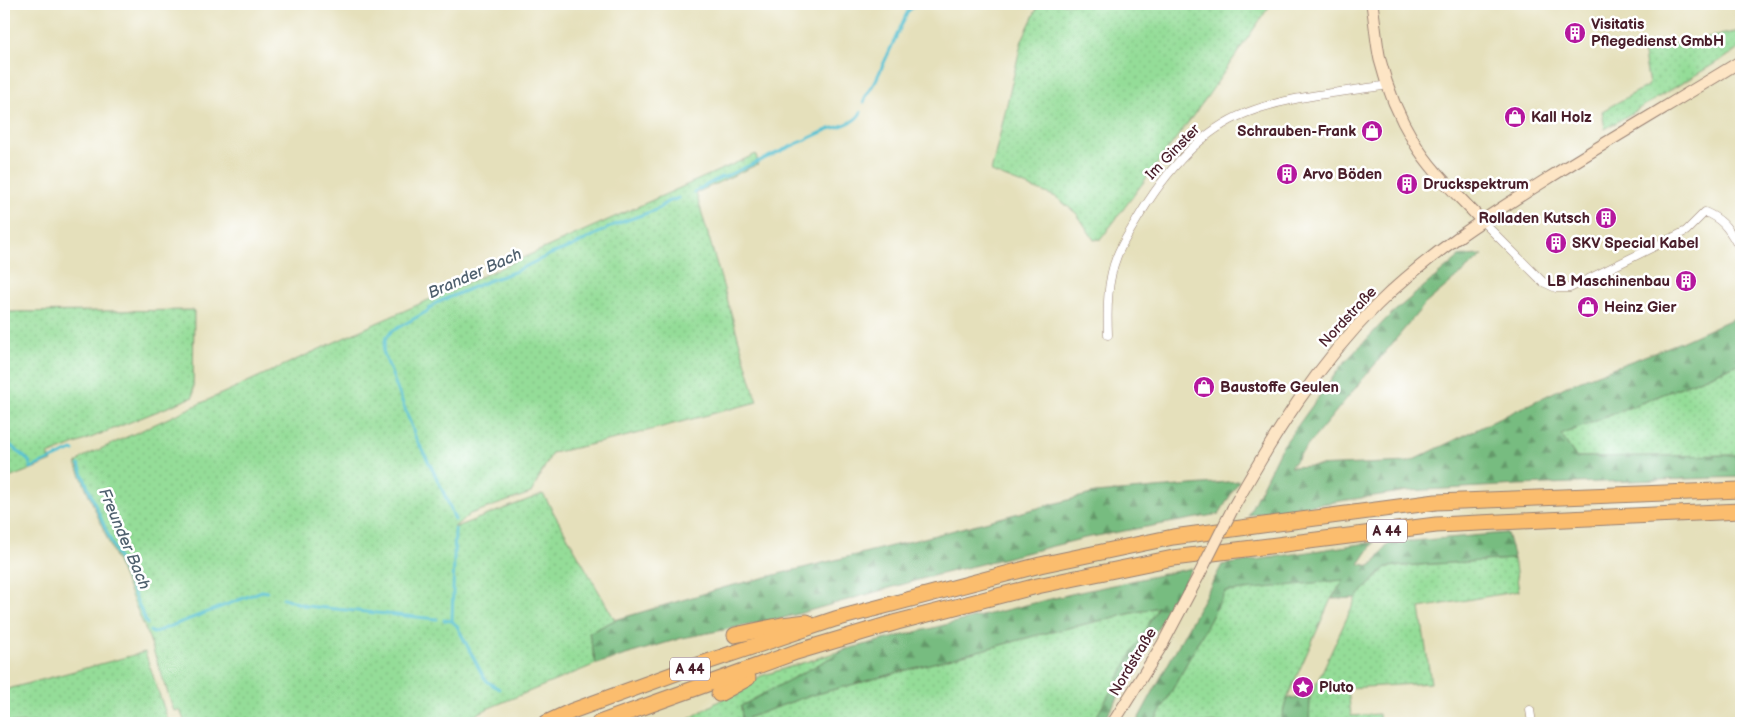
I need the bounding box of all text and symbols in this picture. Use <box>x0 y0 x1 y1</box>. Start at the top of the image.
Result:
place label: Visitatis Pflegedienst GmbH <box>1591 15 1724 51</box>
building icon: Visitatis Pflegedienst GmbH <box>1563 21 1587 45</box>
shop icon: Kall Holz <box>1503 105 1527 129</box>
place label: Kall Holz <box>1531 108 1592 127</box>
shop icon: Schrauben-Frank <box>1360 119 1384 143</box>
street label: Im Ginster <box>1142 120 1205 184</box>
place label: Schrauben-Frank <box>1237 122 1356 141</box>
building icon: Arvo Böden <box>1275 162 1299 186</box>
place label: Arvo Böden <box>1302 165 1382 184</box>
building icon: Druckspektrum <box>1395 172 1419 196</box>
place label: Druckspektrum <box>1423 175 1529 194</box>
building icon: Rolladen Kutsch <box>1594 206 1618 230</box>
place label: Rolladen Kutsch <box>1479 209 1590 228</box>
building icon: SKV Special Kabel <box>1544 231 1568 255</box>
place label: SKV Special Kabel <box>1572 234 1699 253</box>
water label: Brander Bach <box>425 245 525 303</box>
building icon: LB Maschinenbau <box>1674 269 1698 293</box>
place label: LB Maschinenbau <box>1547 272 1670 291</box>
street label: Nordstraße <box>1315 283 1381 351</box>
shop icon: Heinz Gier <box>1576 295 1600 319</box>
place label: Heinz Gier <box>1604 298 1677 317</box>
shop icon: Baustoffe Geulen <box>1192 375 1216 399</box>
place label: Baustoffe Geulen <box>1220 378 1339 397</box>
water label: Freunder Bach <box>94 486 154 593</box>
road number: A 44 <box>1367 520 1407 542</box>
street label: Nordstraße <box>1105 624 1161 700</box>
road number: A 44 <box>670 658 710 681</box>
place icon: Pluto <box>1291 675 1315 699</box>
place label: Pluto <box>1319 678 1354 697</box>

